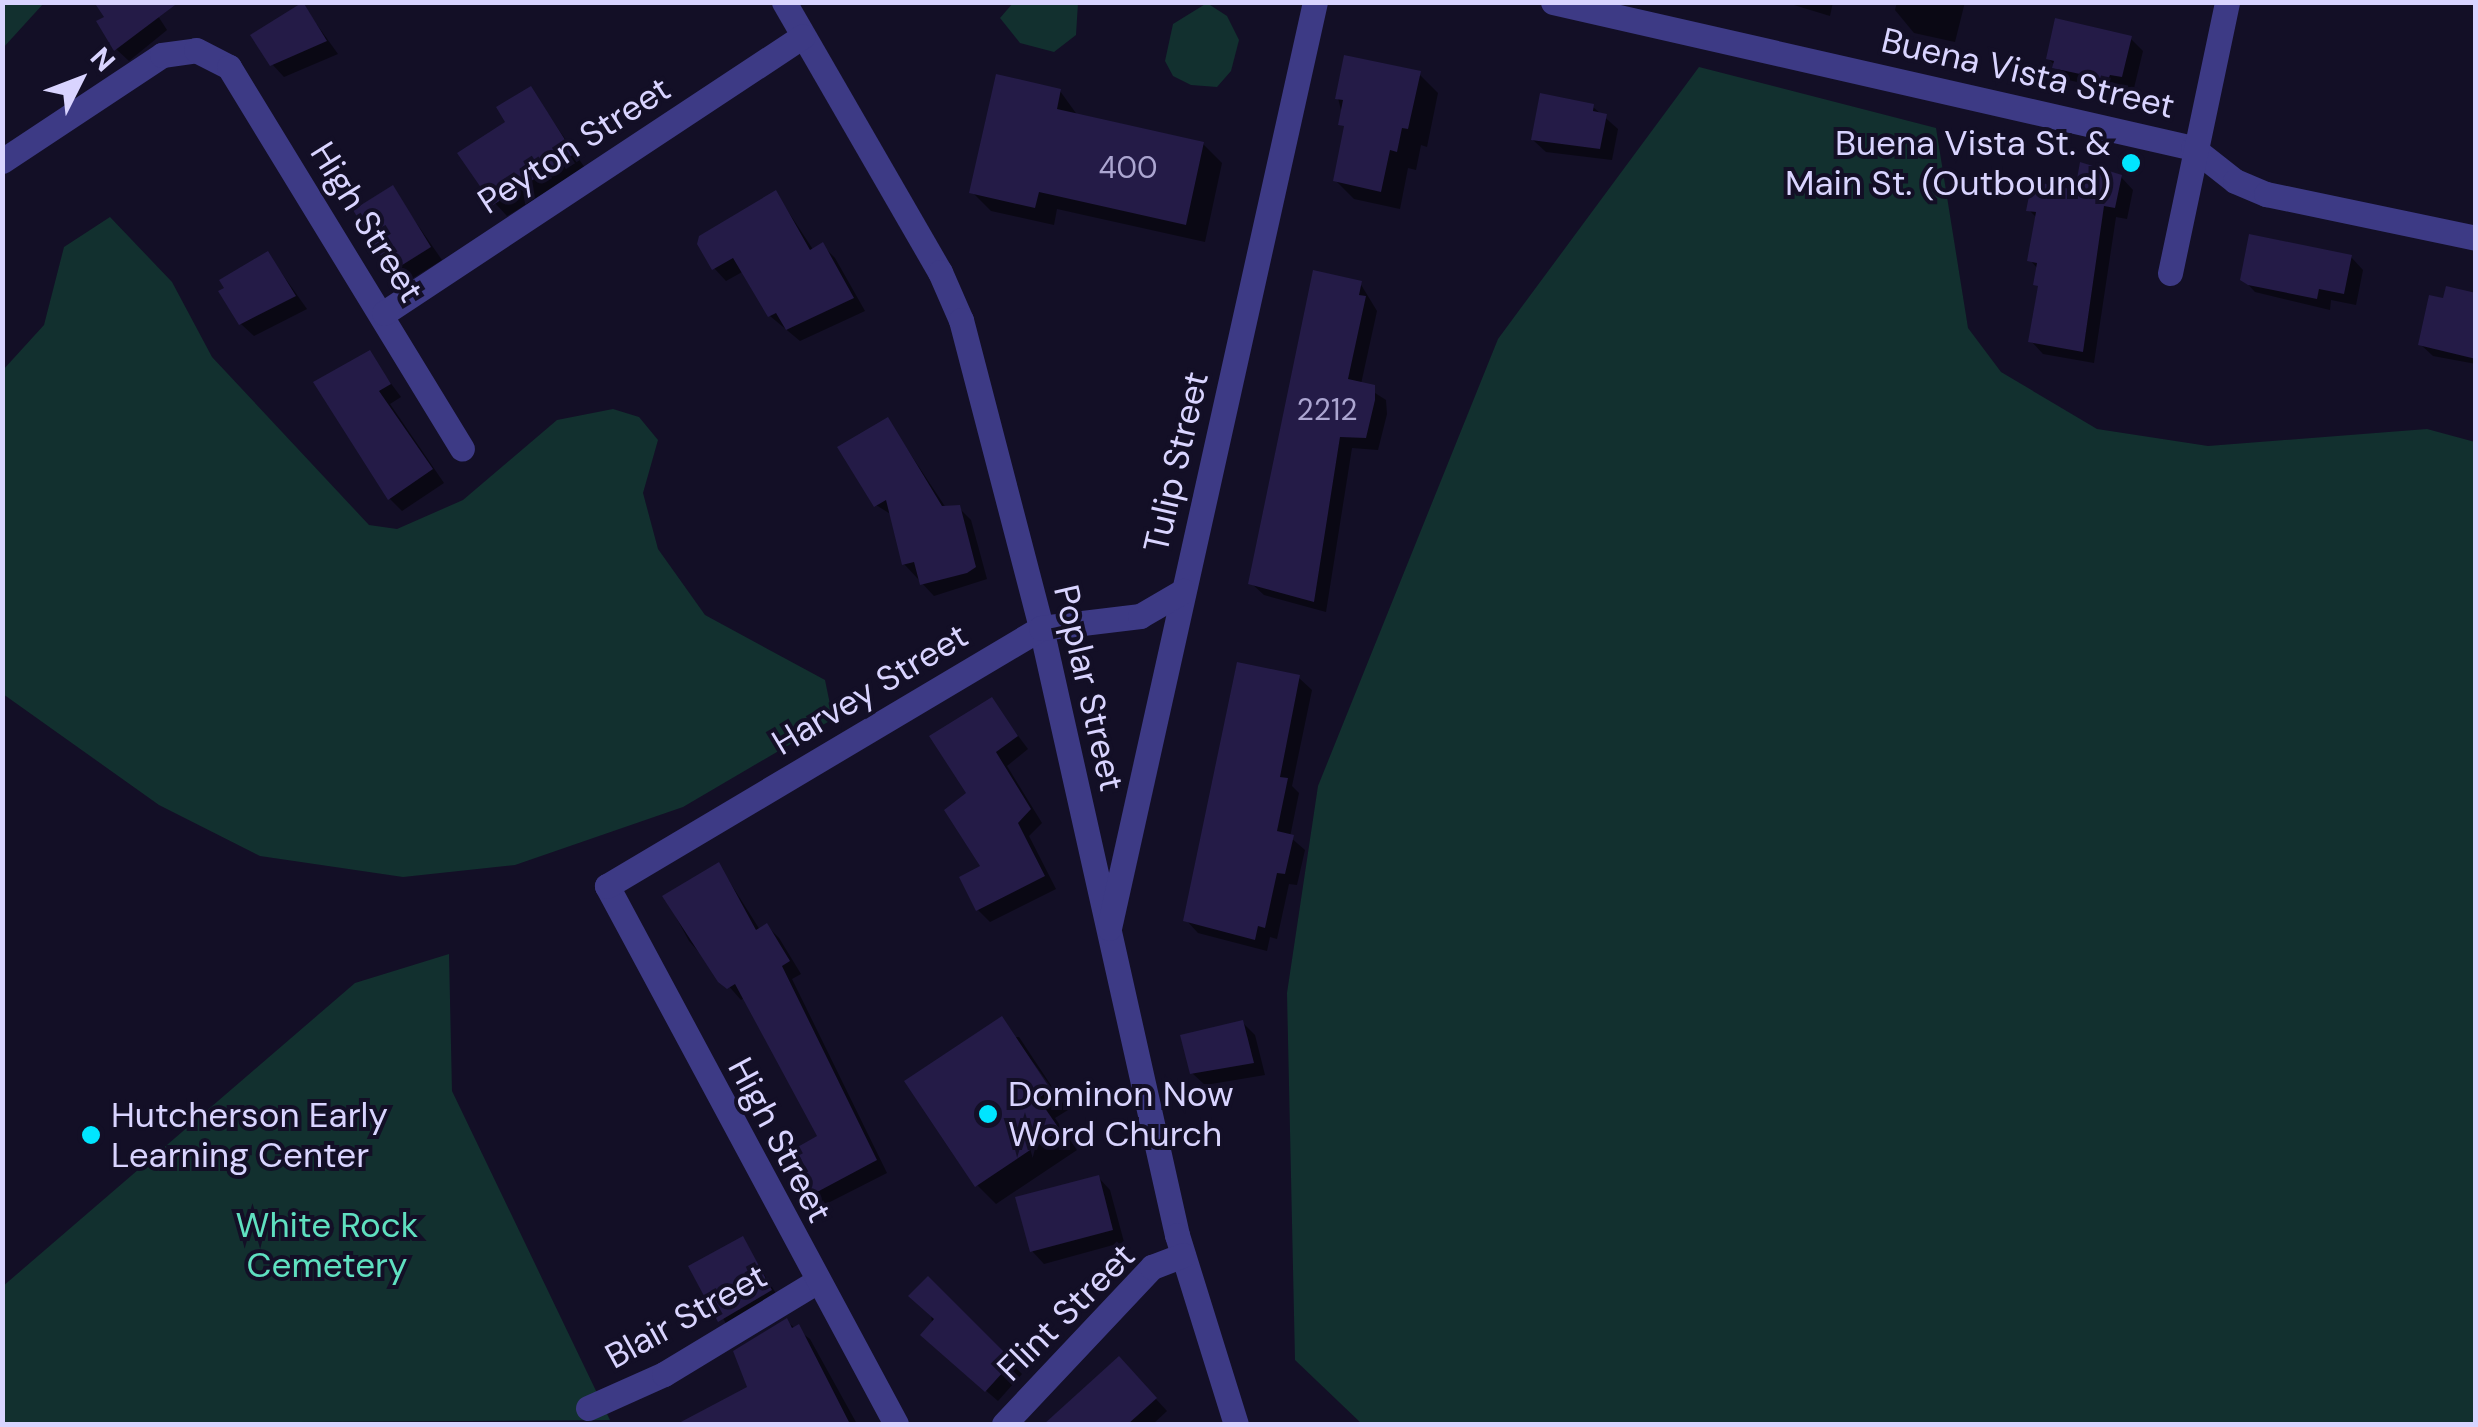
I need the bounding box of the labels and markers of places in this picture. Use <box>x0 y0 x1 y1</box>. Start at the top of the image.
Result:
place label: Buena Vista St. & Main St. (Outbound) <box>1785 122 2111 204</box>
marker: Buena Vista St. & Main St. (Outbound) <box>2120 152 2142 174</box>
place label: Dominon Now Word Church <box>1008 1073 1234 1155</box>
place label: Hutcherson Early Learning Center <box>111 1094 388 1176</box>
marker: Dominon Now Word Church <box>977 1103 999 1125</box>
marker: Hutcherson Early Learning Center <box>80 1124 102 1146</box>

